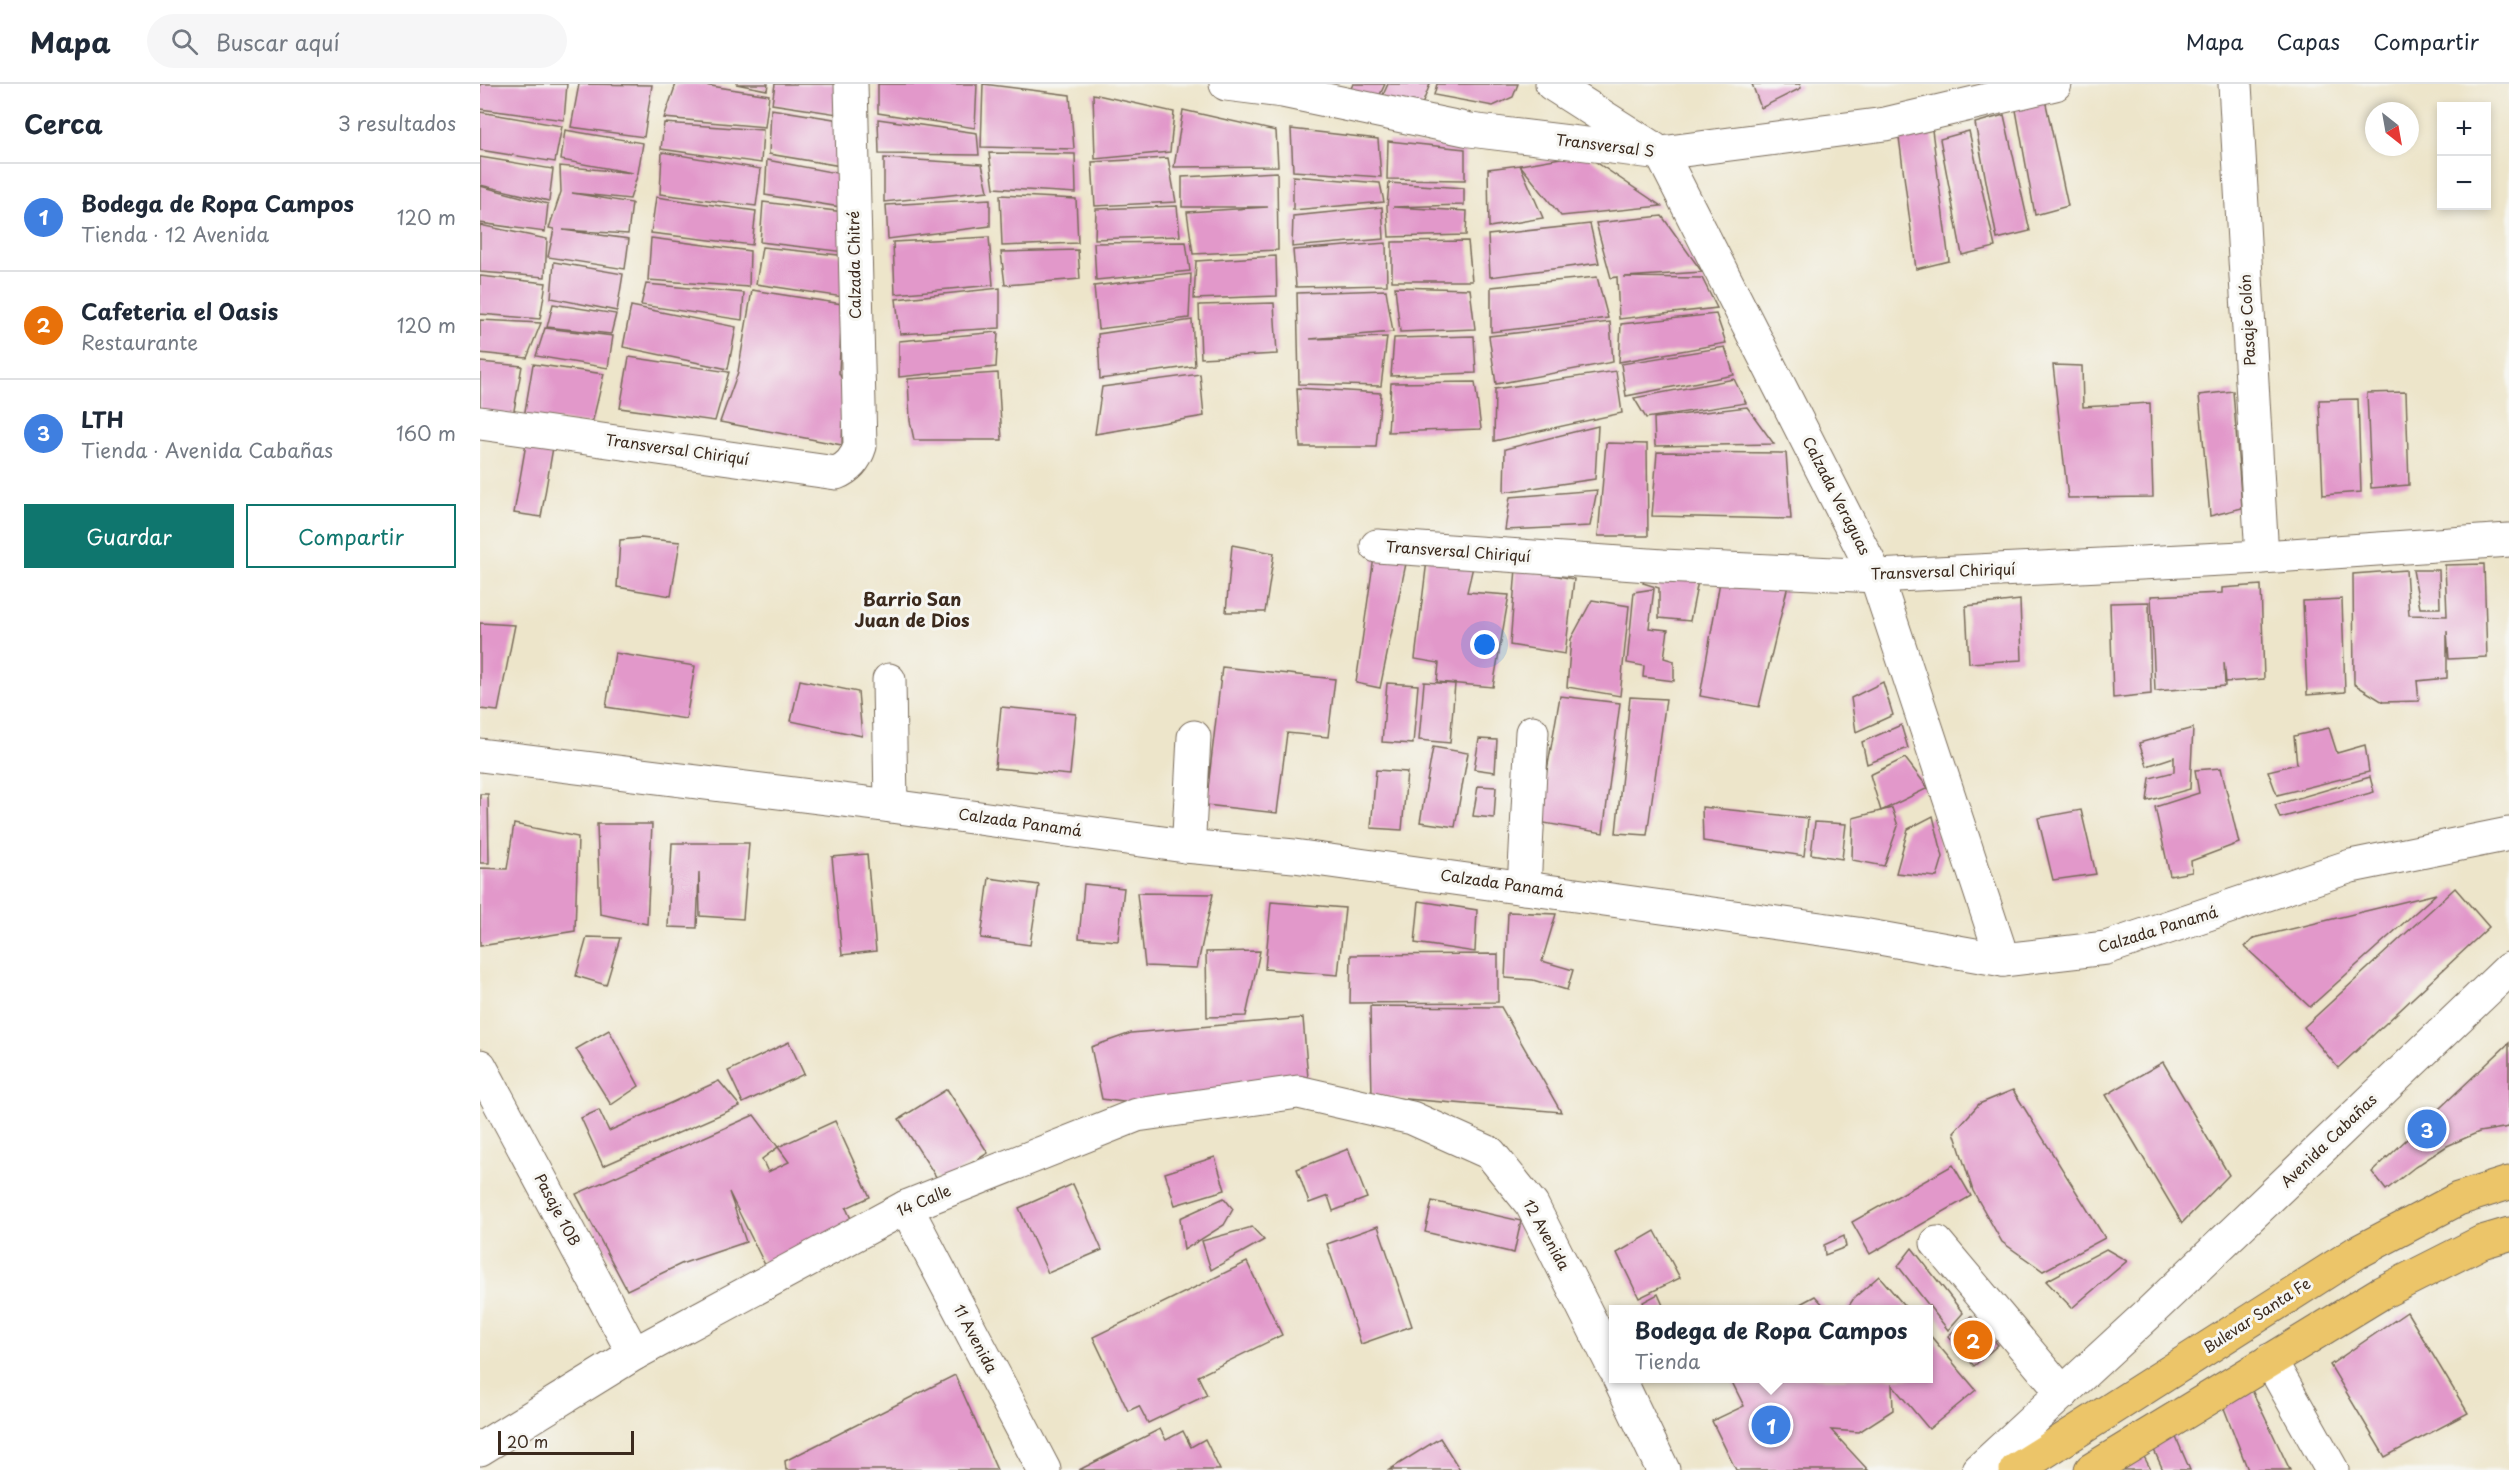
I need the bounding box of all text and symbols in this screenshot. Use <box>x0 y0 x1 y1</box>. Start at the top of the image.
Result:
search box <box>147 14 567 68</box>
text: Mapa <box>30 20 111 63</box>
icon: search <box>168 25 201 58</box>
text: Buscar aquí <box>216 25 340 58</box>
text: Mapa <box>2186 25 2244 57</box>
text: Capas <box>2277 25 2340 57</box>
text: Compartir <box>2373 25 2479 57</box>
north arrow <box>2365 102 2419 156</box>
map controls <box>2437 102 2491 210</box>
button: + <box>2437 102 2491 156</box>
text: Cerca <box>24 104 103 143</box>
text: 3 resultados <box>338 108 456 138</box>
street label: Transversal S <box>1555 127 1656 162</box>
button: − <box>2437 156 2491 210</box>
text: Bodega de Ropa Campos <box>81 186 354 219</box>
text: 1 <box>39 202 48 232</box>
text: 120 m <box>397 202 456 232</box>
street label: Calzada Chitré <box>841 211 866 319</box>
text: Tienda · 12 Avenida <box>81 219 269 249</box>
street label: Pasaje Colón <box>2233 274 2260 367</box>
text: Cafeteria el Oasis <box>81 294 278 327</box>
text: 2 <box>36 310 51 340</box>
text: 120 m <box>397 310 456 340</box>
text: Restaurante <box>81 327 198 357</box>
text: LTH <box>81 402 124 435</box>
text: 3 <box>37 418 50 448</box>
text: 160 m <box>396 418 456 448</box>
street label: Transversal Chiriquí <box>604 427 751 470</box>
street label: Calzada Veraguas <box>1798 432 1877 559</box>
text: Tienda · Avenida Cabañas <box>81 435 333 465</box>
button: Guardar <box>24 504 234 568</box>
button: Compartir <box>246 504 456 568</box>
street label: Transversal Chiriquí <box>1385 534 1532 567</box>
street label: Transversal Chiriquí <box>1870 556 2016 585</box>
district label: Barrio San Juan de Dios <box>854 585 970 633</box>
your location <box>1470 630 1499 659</box>
street label: Calzada Panamá <box>957 801 1084 842</box>
street label: Calzada Panamá <box>1439 862 1566 903</box>
street label: Calzada Panamá <box>2095 899 2221 958</box>
street label: Avenida Cabañas <box>2275 1088 2381 1192</box>
pin: 3 <box>2408 1106 2446 1152</box>
street label: Pasaje 10B <box>530 1169 587 1250</box>
street label: 14 Calle <box>893 1178 954 1221</box>
street label: 12 Avenida <box>1518 1195 1577 1274</box>
street label: Bulevar Santa Fe <box>2198 1271 2315 1358</box>
street label: 11 Avenida <box>949 1300 1004 1377</box>
popup <box>1609 1305 1933 1383</box>
text: Bodega de Ropa Campos <box>1635 1313 1907 1346</box>
pin: 2 <box>1954 1318 1992 1362</box>
text: Tienda <box>1635 1346 1700 1376</box>
pin: 1 <box>1752 1402 1790 1448</box>
scale bar <box>498 1428 634 1456</box>
text: 20 m <box>507 1429 548 1453</box>

